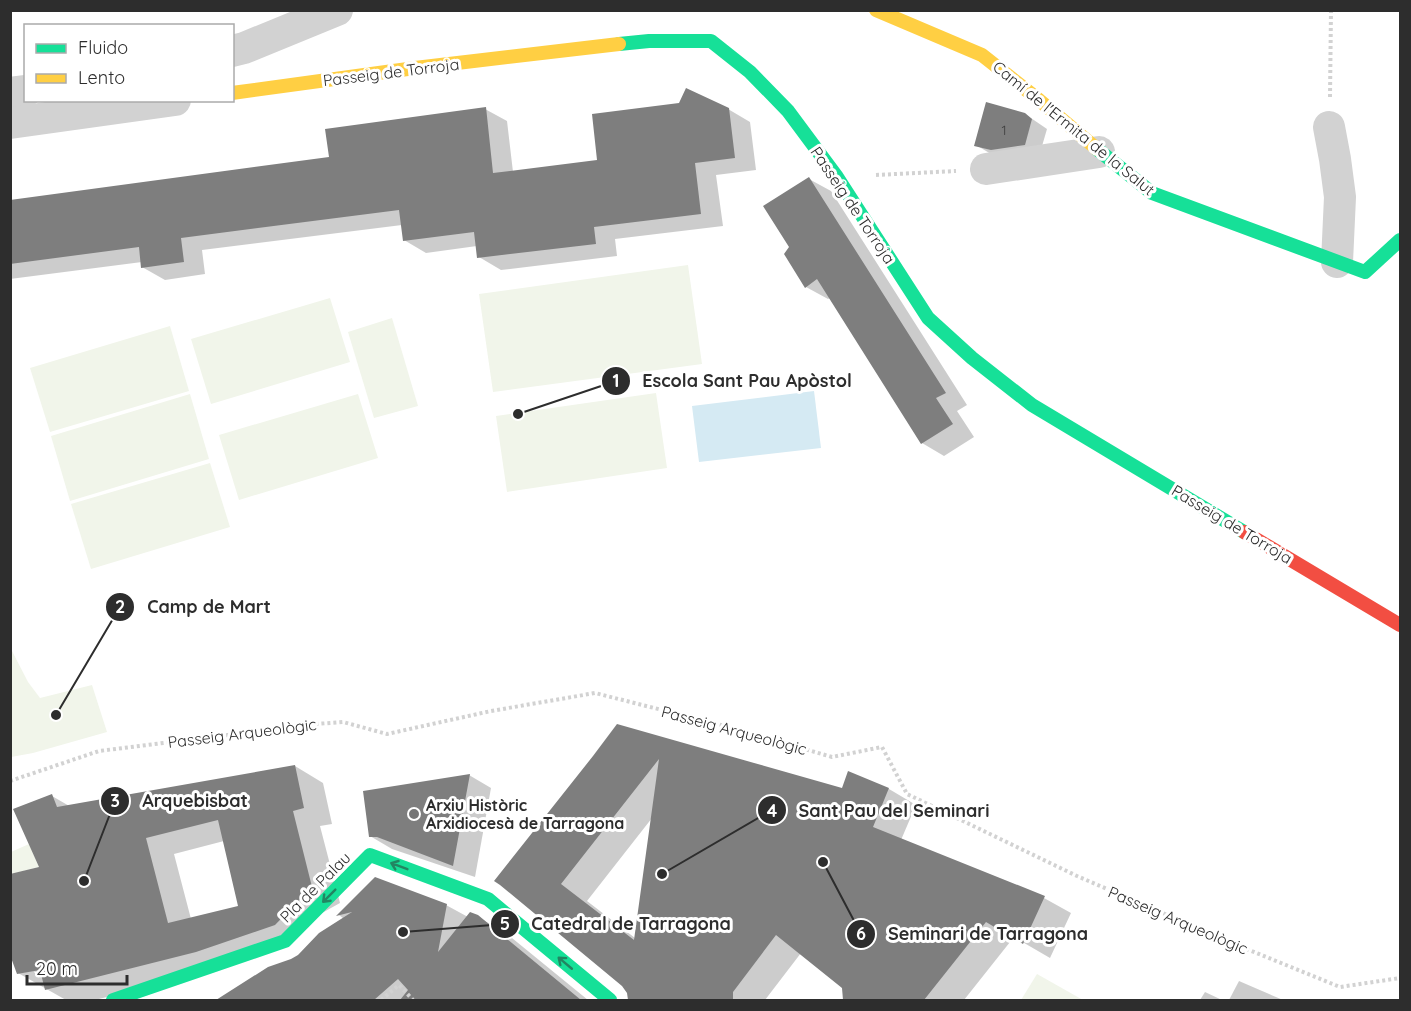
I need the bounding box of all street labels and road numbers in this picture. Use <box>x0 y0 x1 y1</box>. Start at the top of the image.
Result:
street label: Passeig de Torroja <box>322 54 460 90</box>
street label: Camí de l'Ermita de la Salut <box>989 56 1159 200</box>
street label: Passeig de Torroja <box>806 143 900 267</box>
street label: Passeig de Torroja <box>1168 480 1296 568</box>
street label: Passeig Arqueològic <box>659 701 809 759</box>
street label: Passeig Arqueològic <box>166 714 318 752</box>
street label: Pla de Palau <box>275 847 355 927</box>
street label: Passeig Arqueològic <box>1105 882 1251 958</box>

